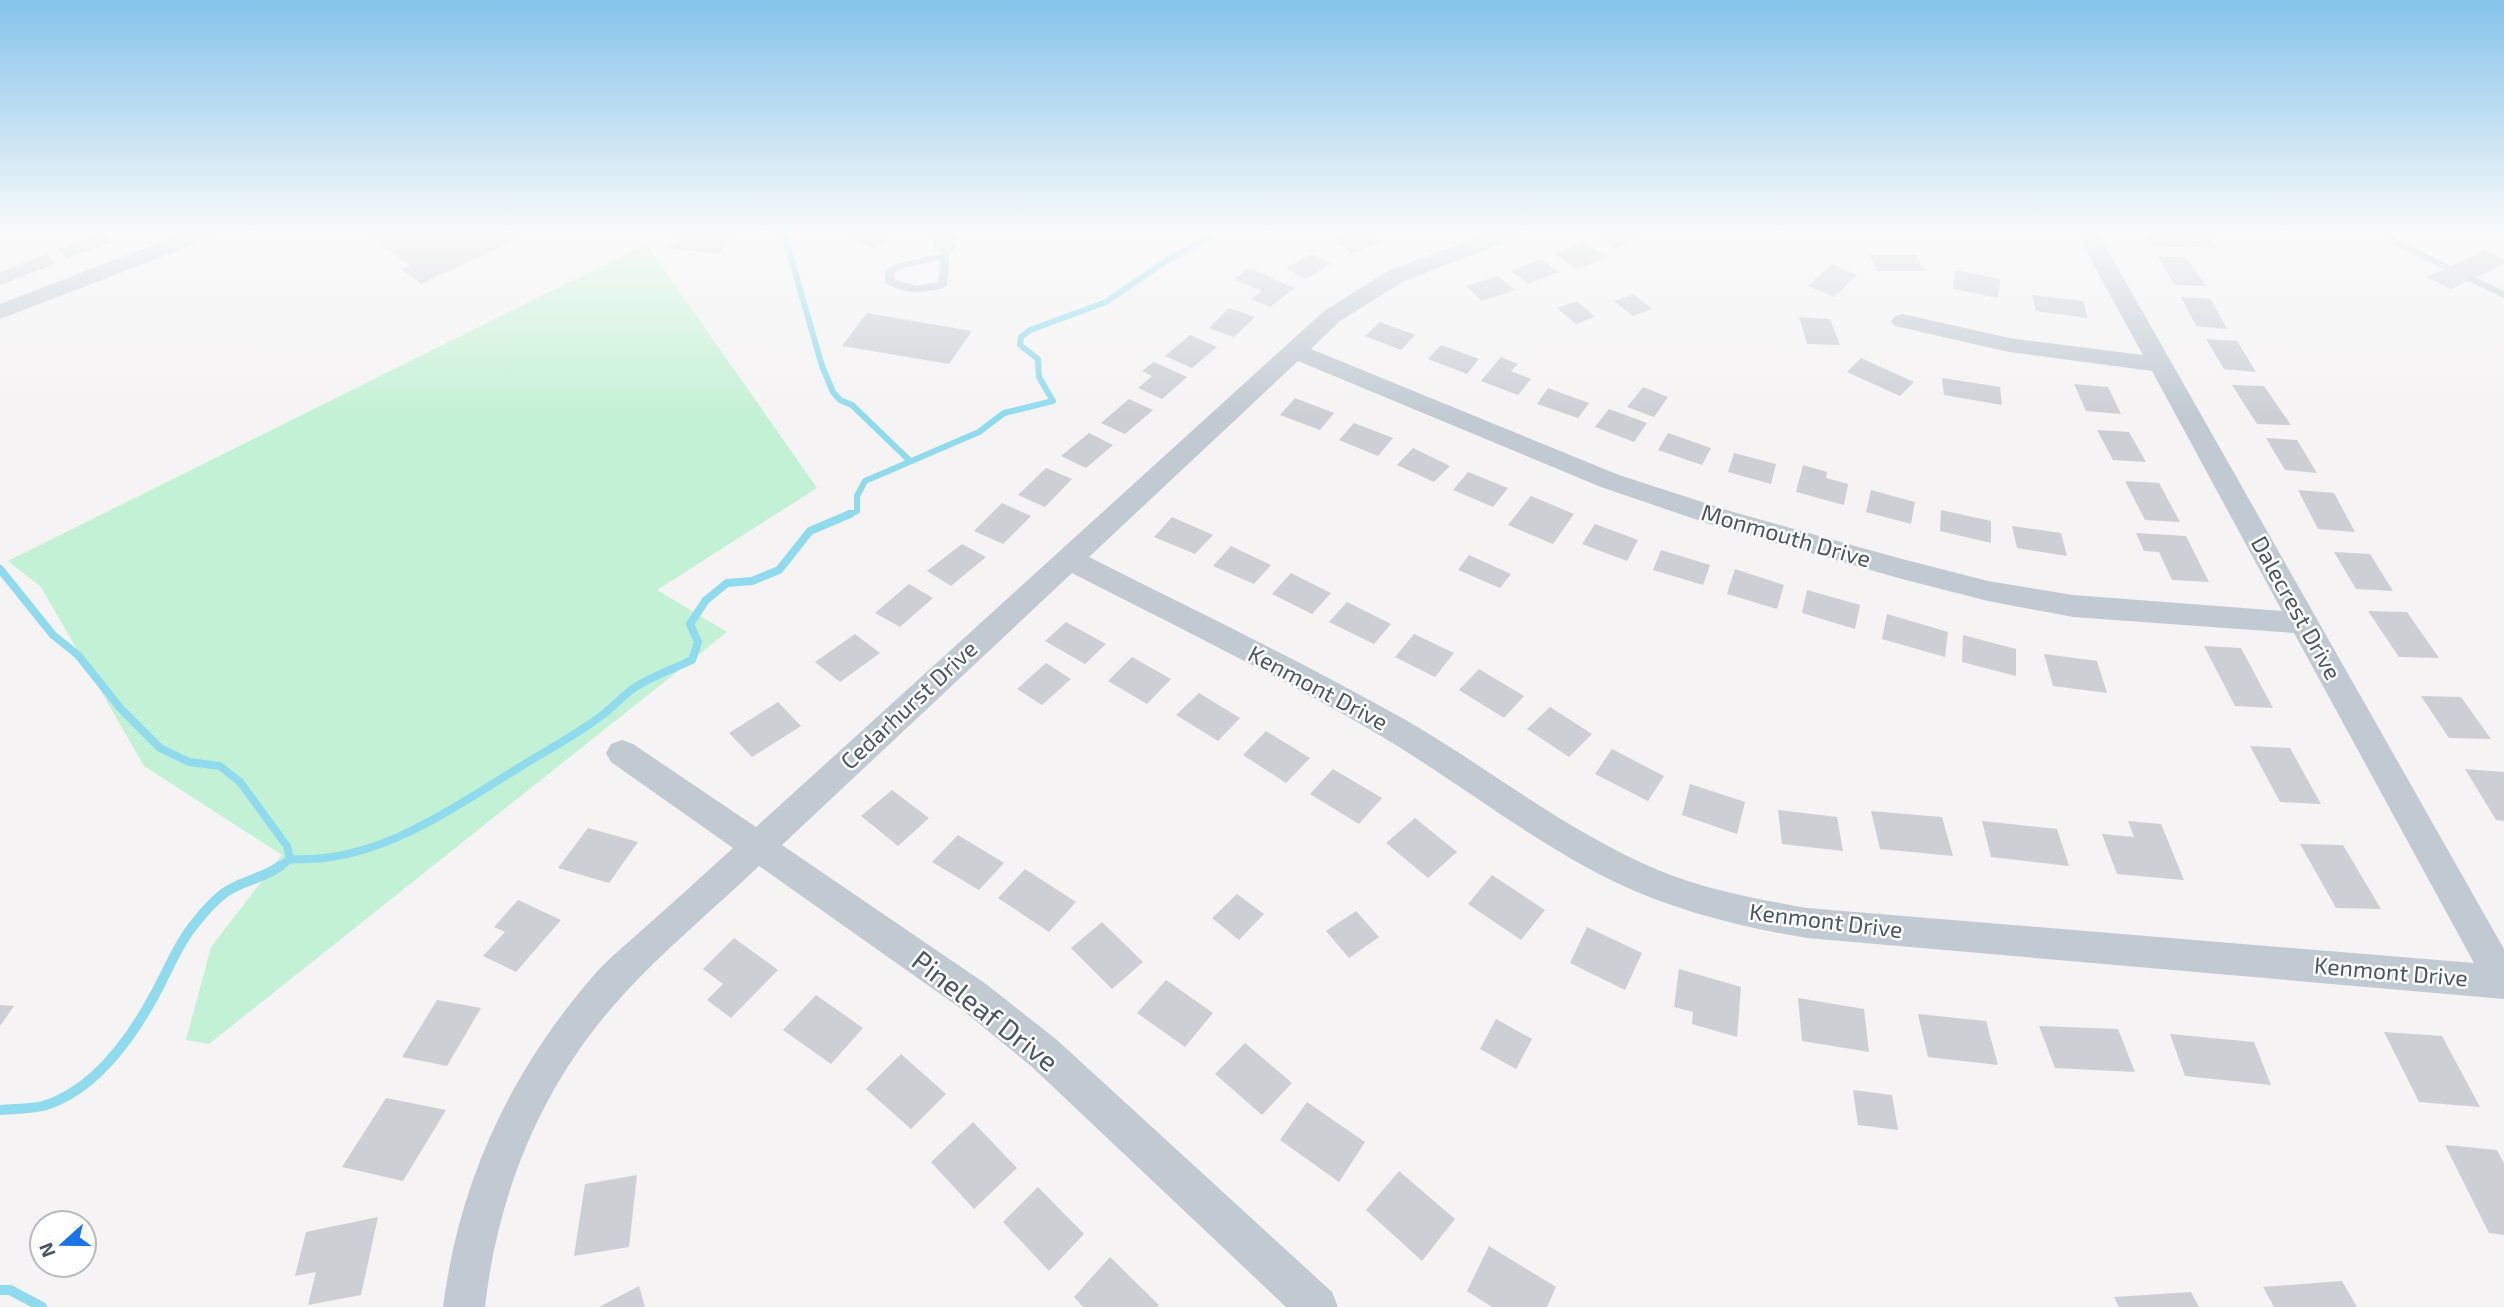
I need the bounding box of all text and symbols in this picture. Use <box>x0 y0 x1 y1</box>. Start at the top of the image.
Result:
street label: Monmouth Drive <box>1698 497 1874 573</box>
street label: Dalecrest Drive <box>2246 531 2348 684</box>
street label: Cedarhurst Drive <box>834 634 982 775</box>
street label: Kenmont Drive <box>1244 639 1393 736</box>
street label: Kenmont Drive <box>1748 897 1904 943</box>
street label: Pineleaf Drive <box>906 943 1066 1078</box>
street label: Kenmont Drive <box>2313 950 2469 992</box>
north arrow <box>28 1209 98 1279</box>
text: N <box>33 1240 60 1261</box>

